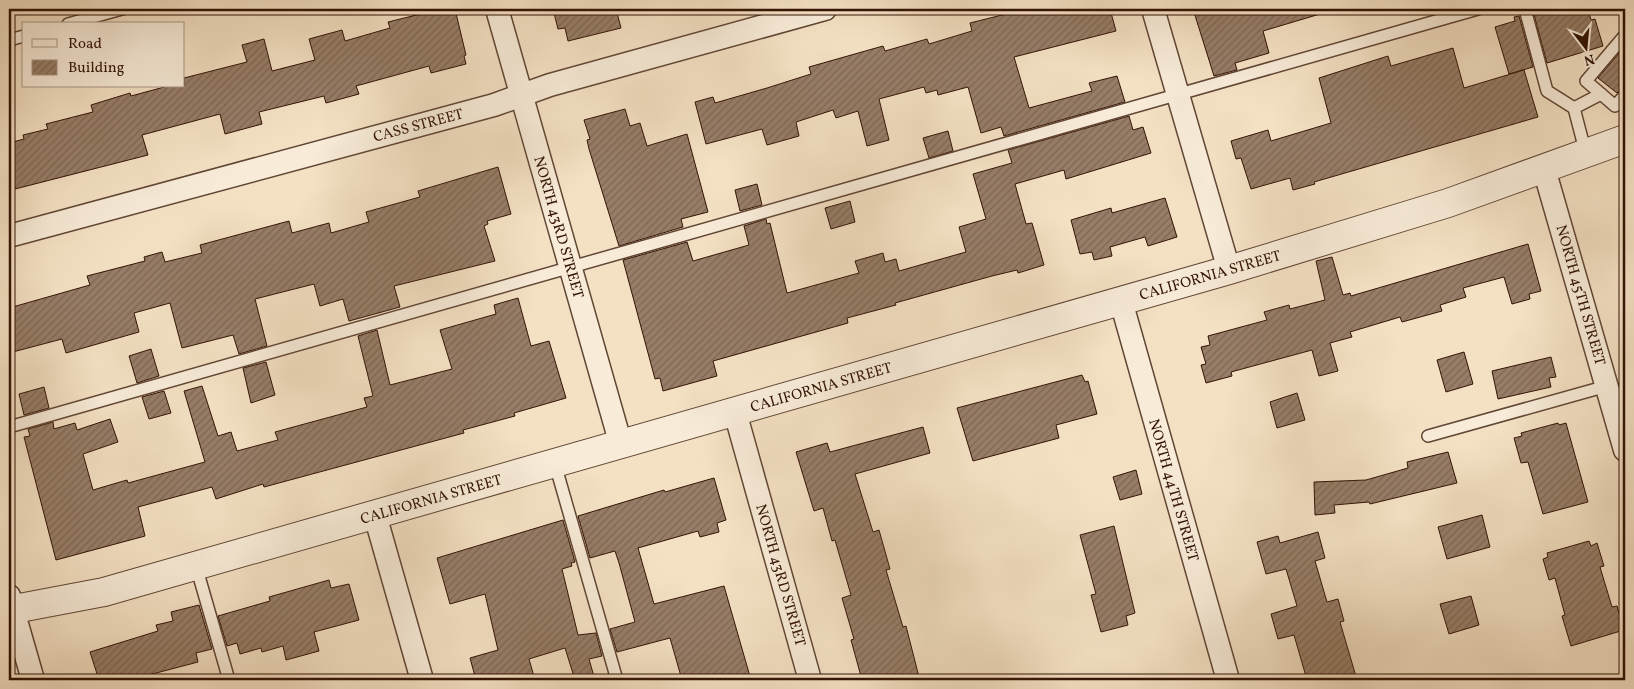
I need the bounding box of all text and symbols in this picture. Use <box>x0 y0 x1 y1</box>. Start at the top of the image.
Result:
legend <box>22 22 185 88</box>
north arrow <box>1562 22 1612 72</box>
text: Road <box>68 34 102 55</box>
text: N <box>1582 49 1597 70</box>
text: Building <box>68 58 125 79</box>
street label: CASS STREET <box>371 104 466 149</box>
street label: NORTH 43RD STREET <box>527 154 588 301</box>
street label: NORTH 45TH STREET <box>1549 223 1610 368</box>
street label: CALIFORNIA STREET <box>1137 246 1284 307</box>
street label: CALIFORNIA STREET <box>748 358 895 419</box>
street label: NORTH 44TH STREET <box>1142 417 1203 564</box>
street label: CALIFORNIA STREET <box>358 470 505 531</box>
street label: NORTH 43RD STREET <box>749 502 810 649</box>

